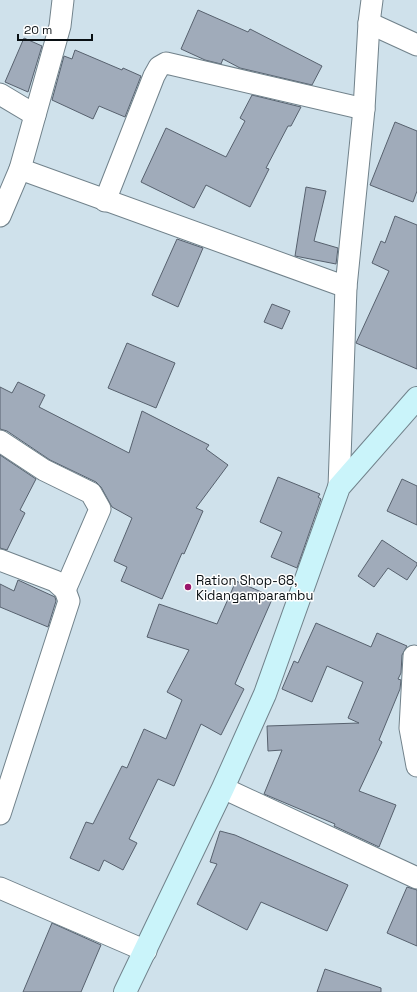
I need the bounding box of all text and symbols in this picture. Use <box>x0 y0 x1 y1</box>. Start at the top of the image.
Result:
scale bar <box>18 16 92 42</box>
text: 20 m <box>24 22 52 38</box>
place label: Ration Shop-68, Kidangamparambu <box>196 572 313 604</box>
marker: Ration Shop-68, Kidangamparambu <box>183 582 193 592</box>

